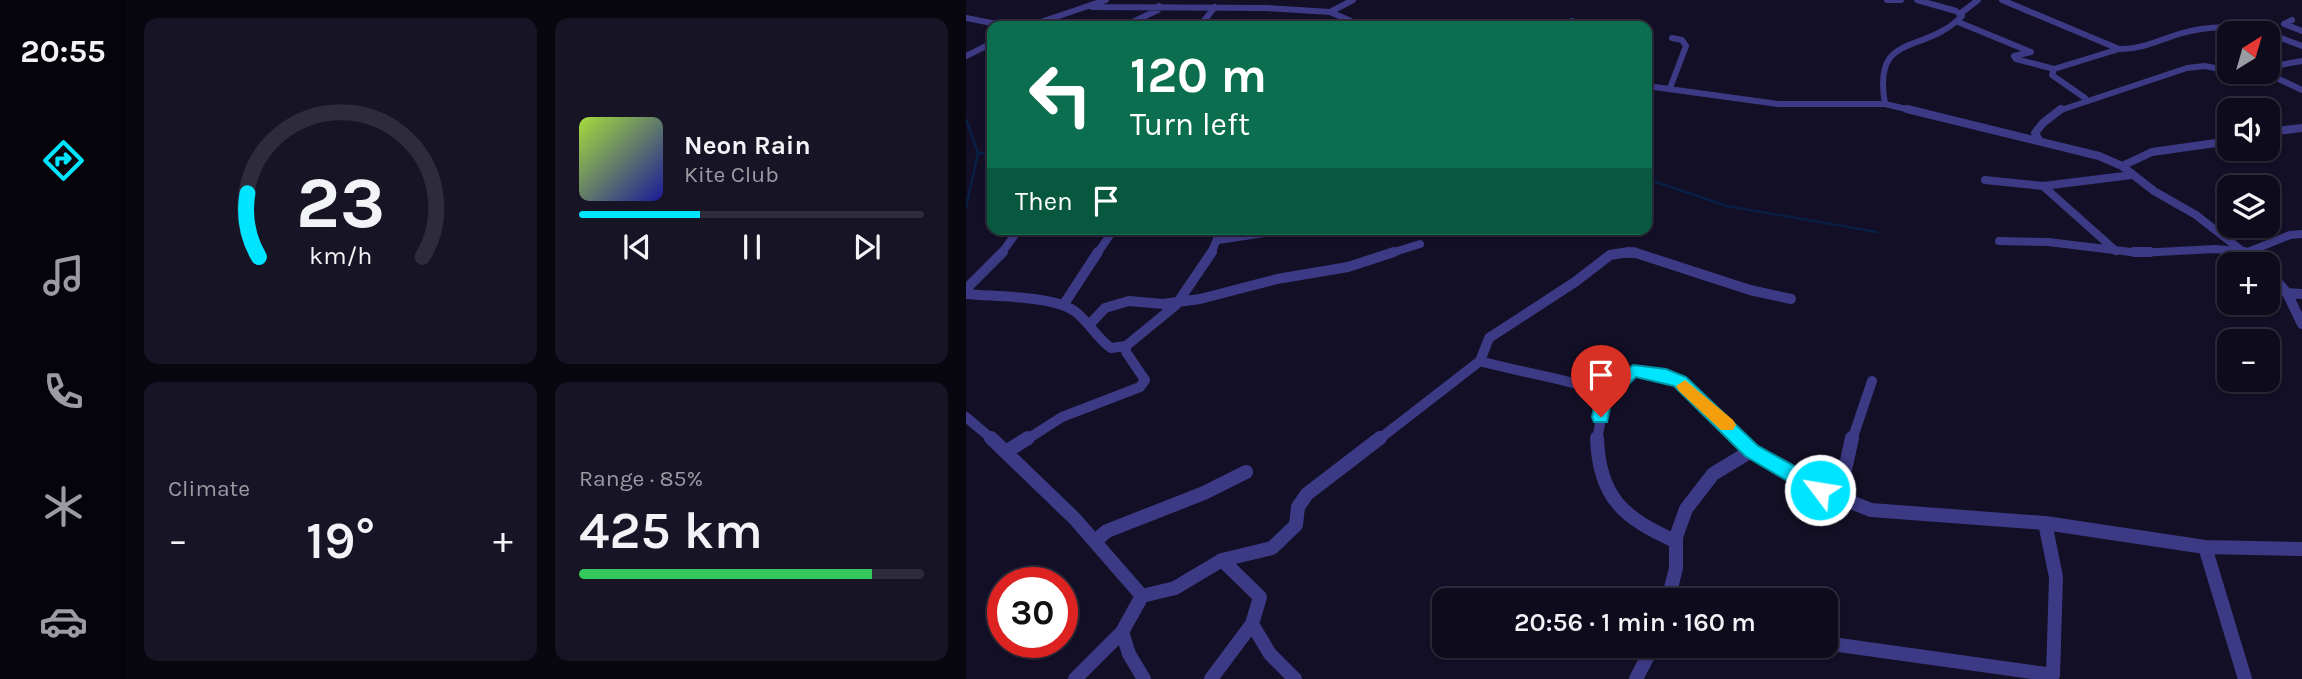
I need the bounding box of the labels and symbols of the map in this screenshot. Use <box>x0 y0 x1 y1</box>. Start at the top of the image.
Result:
north arrow <box>2217 21 2280 84</box>
pin <box>1571 345 1631 417</box>
position arrow <box>1783 453 1857 527</box>
speed limit sign: 30 <box>987 567 1078 658</box>

